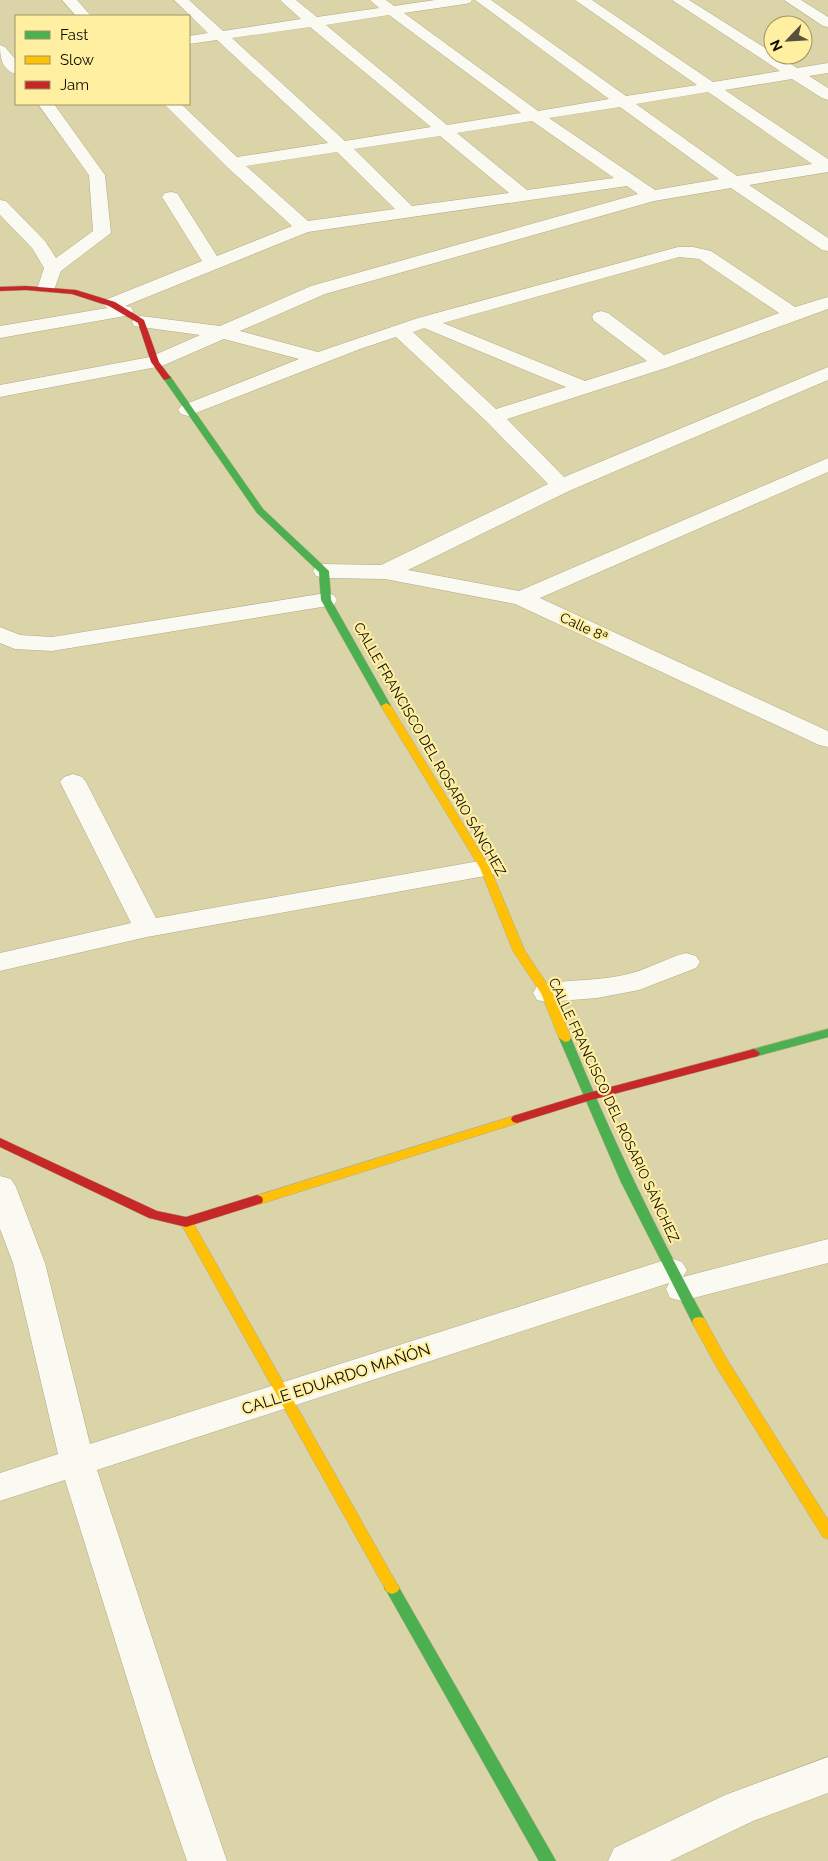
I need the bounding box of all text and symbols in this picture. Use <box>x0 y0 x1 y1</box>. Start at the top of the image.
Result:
legend <box>15 15 190 105</box>
north arrow <box>763 15 813 65</box>
text: Fast <box>60 26 88 44</box>
text: N <box>767 37 786 54</box>
text: Slow <box>60 51 94 69</box>
text: Jam <box>60 76 89 94</box>
street label: Calle 8ª <box>557 609 611 645</box>
street label: CALLE FRANCISCO DEL ROSARIO SÁNCHEZ <box>351 619 510 879</box>
street label: CALLE FRANCISCO DEL ROSARIO SÁNCHEZ <box>545 975 684 1245</box>
street label: CALLE EDUARDO MAÑÓN <box>239 1339 433 1419</box>

